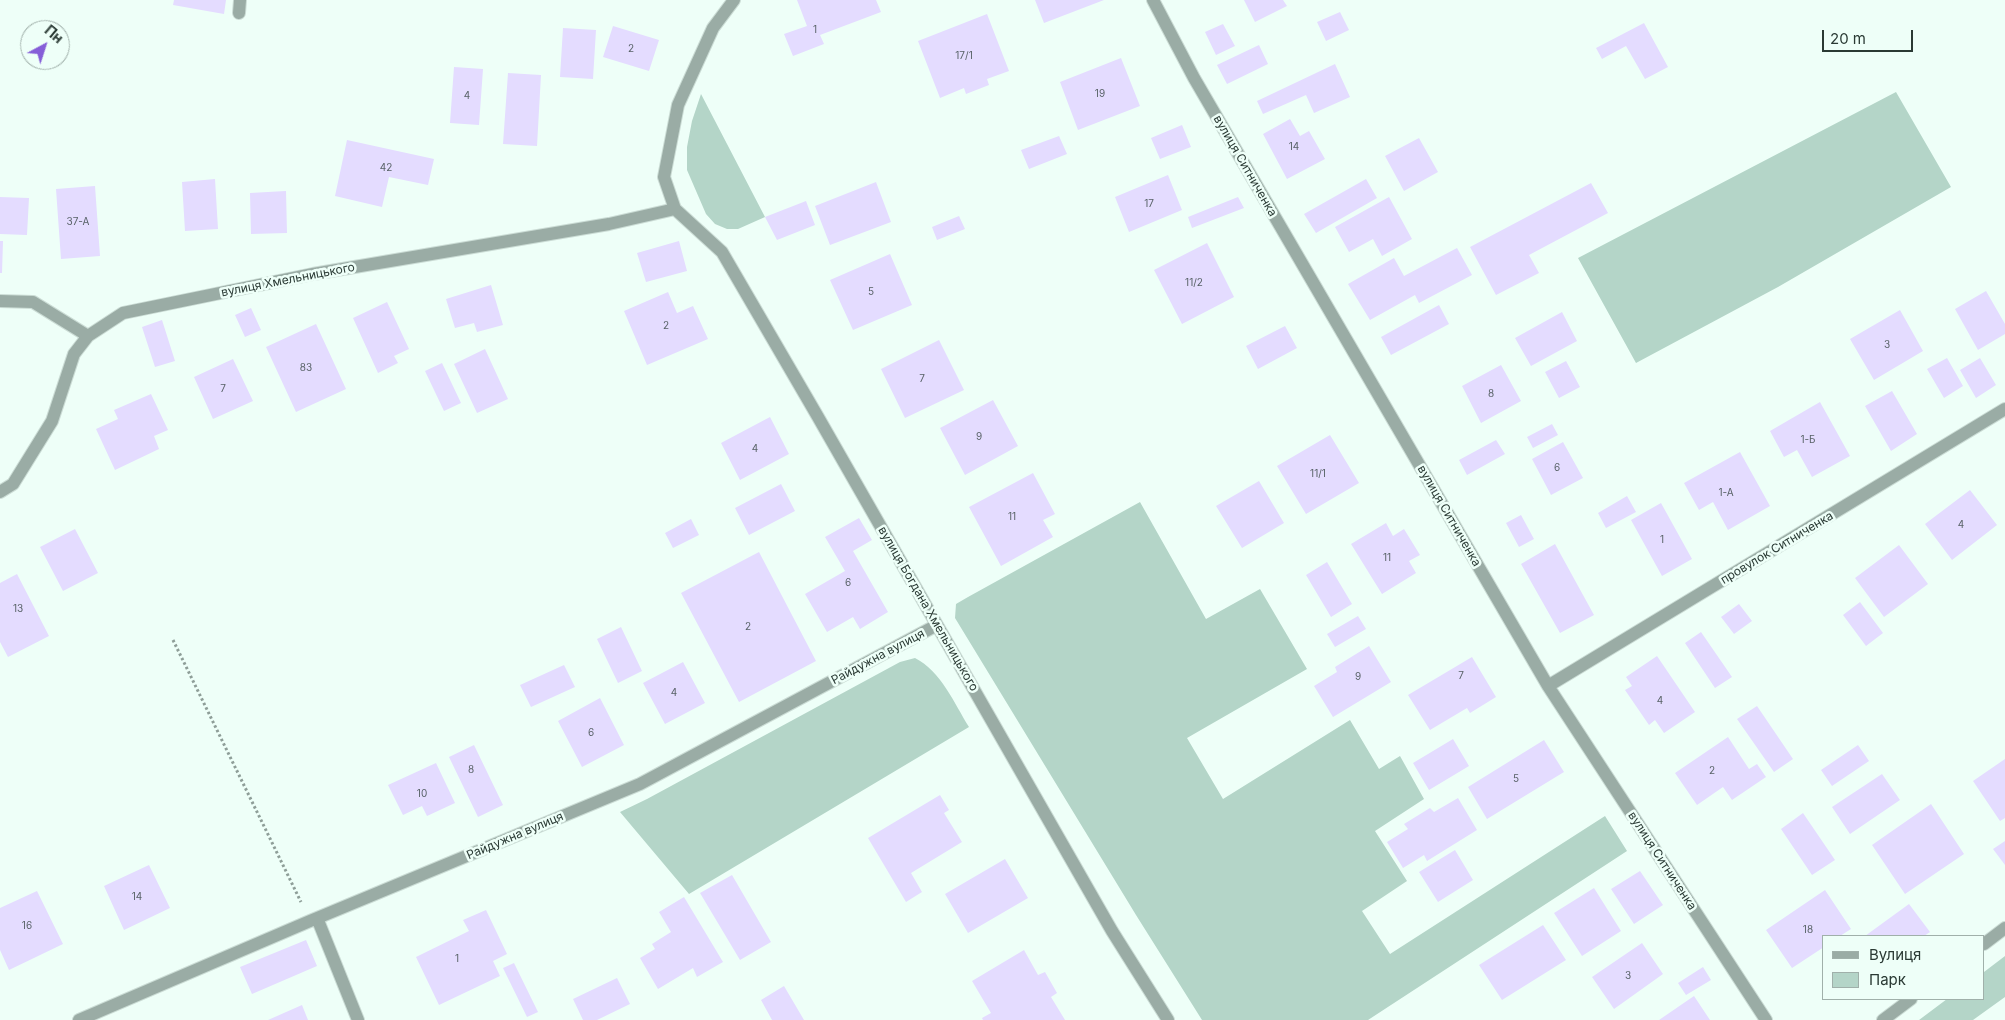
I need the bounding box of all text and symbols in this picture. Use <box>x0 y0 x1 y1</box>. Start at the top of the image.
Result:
north arrow <box>20 20 70 70</box>
scale bar <box>1825 20 1916 52</box>
text: Пн <box>42 21 67 47</box>
house number: 1 <box>813 24 817 36</box>
text: 20 m <box>1830 29 1866 48</box>
house number: 2 <box>628 43 634 55</box>
house number: 17/1 <box>955 50 973 62</box>
house number: 19 <box>1095 88 1105 100</box>
house number: 4 <box>464 90 470 102</box>
street label: вулиця Ситниченка <box>1210 113 1280 219</box>
house number: 14 <box>1289 141 1299 153</box>
house number: 42 <box>380 162 392 174</box>
house number: 17 <box>1144 198 1154 210</box>
house number: 37-А <box>67 216 89 228</box>
street label: вулиця Хмельницького <box>220 260 356 300</box>
house number: 11/2 <box>1185 277 1203 289</box>
house number: 5 <box>868 286 874 298</box>
house number: 2 <box>663 320 669 332</box>
house number: 3 <box>1884 339 1890 351</box>
house number: 83 <box>300 362 312 374</box>
house number: 7 <box>919 373 925 385</box>
house number: 7 <box>220 383 226 395</box>
house number: 8 <box>1488 388 1494 400</box>
house number: 9 <box>976 431 982 443</box>
house number: 1-Б <box>1800 434 1816 446</box>
house number: 4 <box>752 443 758 455</box>
house number: 6 <box>1554 462 1560 474</box>
street label: вулиця Ситниченка <box>1414 463 1484 569</box>
house number: 11/1 <box>1310 468 1326 480</box>
house number: 1-А <box>1718 487 1734 499</box>
street label: провулок Ситниченка <box>1718 509 1836 587</box>
house number: 11 <box>1008 511 1016 523</box>
house number: 4 <box>1958 519 1964 531</box>
street label: вулиця Богдана Хмельницького <box>875 524 981 694</box>
house number: 1 <box>1660 534 1664 546</box>
house number: 11 <box>1383 552 1391 564</box>
house number: 6 <box>845 577 851 589</box>
house number: 13 <box>13 603 23 615</box>
house number: 2 <box>745 621 751 633</box>
street label: Райдужна вулиця <box>829 626 927 688</box>
house number: 7 <box>1458 670 1464 682</box>
house number: 9 <box>1355 671 1361 683</box>
house number: 4 <box>671 687 677 699</box>
house number: 4 <box>1657 695 1663 707</box>
house number: 6 <box>588 727 594 739</box>
house number: 8 <box>468 764 474 776</box>
house number: 2 <box>1709 765 1715 777</box>
house number: 5 <box>1513 773 1519 785</box>
house number: 10 <box>417 788 427 800</box>
street label: Райдужна вулиця <box>465 809 565 863</box>
street label: вулиця Ситниченка <box>1625 809 1699 913</box>
house number: 14 <box>132 891 142 903</box>
house number: 16 <box>22 920 32 932</box>
house number: 18 <box>1803 924 1813 936</box>
legend <box>1822 935 1985 1000</box>
text: Вулиця <box>1869 945 1921 964</box>
house number: 1 <box>455 953 459 965</box>
house number: 3 <box>1625 970 1631 982</box>
text: Парк <box>1869 970 1906 989</box>

